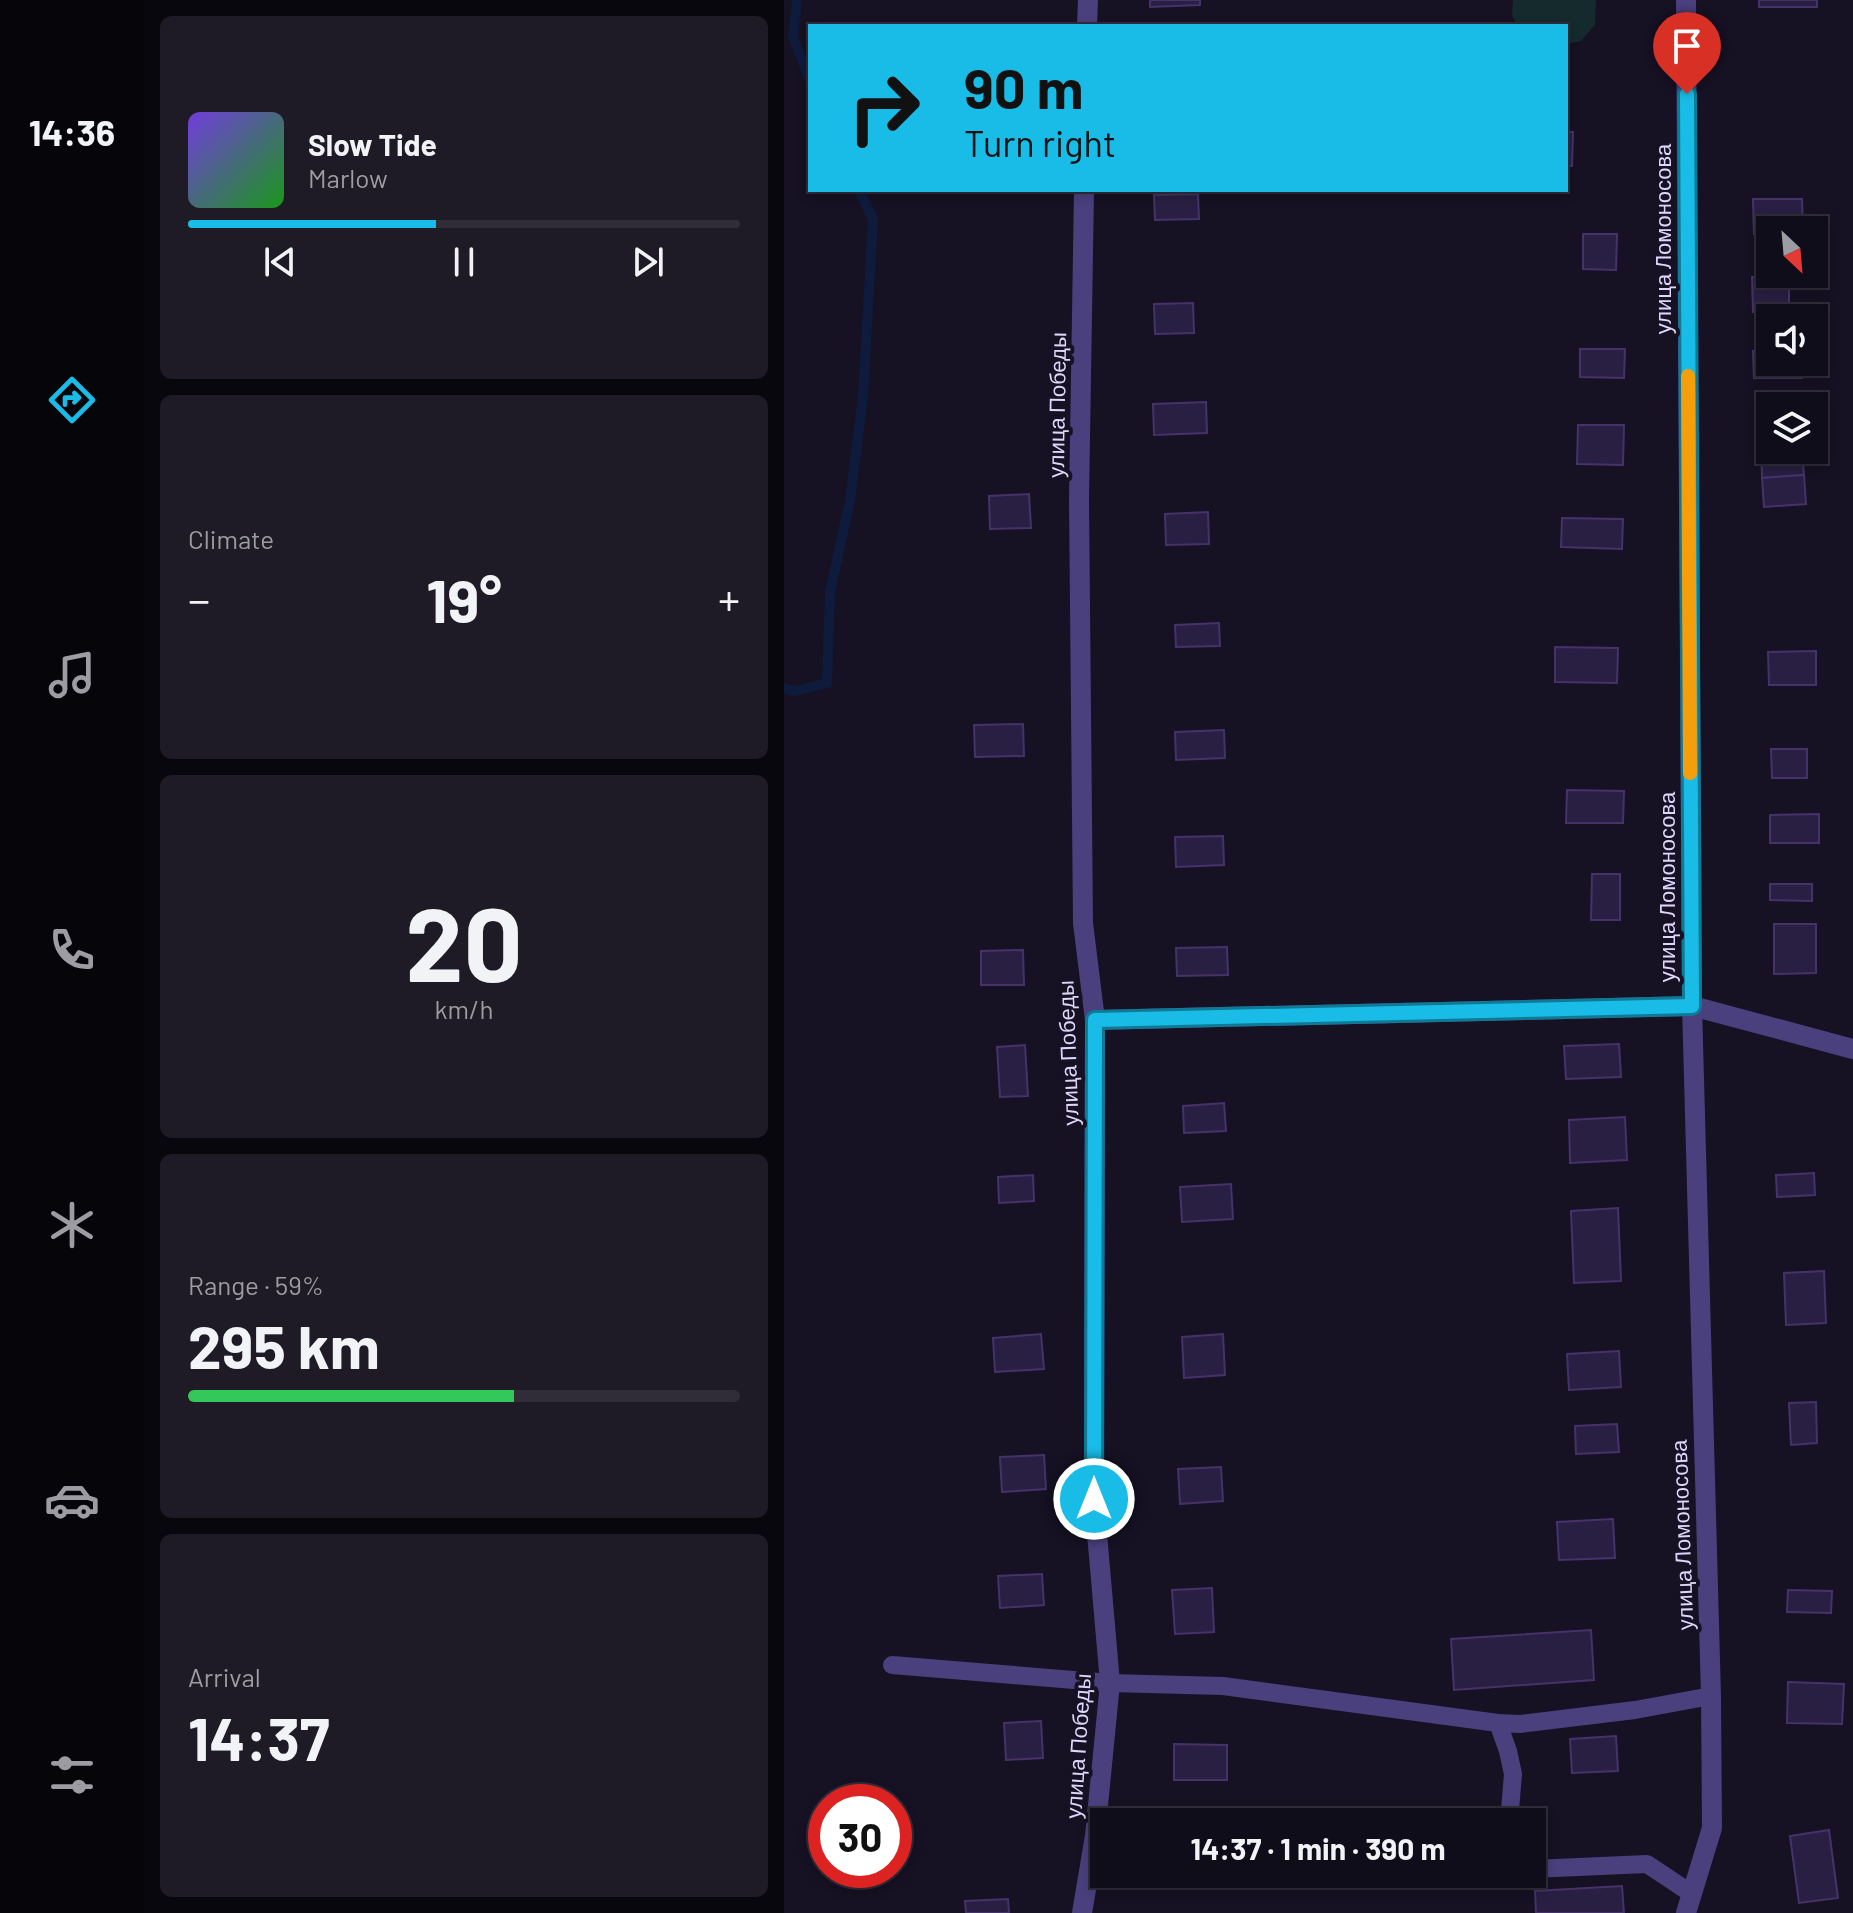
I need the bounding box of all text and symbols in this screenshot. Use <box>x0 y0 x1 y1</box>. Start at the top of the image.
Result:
pin <box>1653 12 1721 94</box>
icon: arrive <box>1665 24 1709 68</box>
text: 90 m <box>964 53 1084 120</box>
icon: right <box>832 56 936 160</box>
text: 14:36 <box>29 110 115 153</box>
text: Turn right <box>964 121 1116 164</box>
text: Slow Tide <box>308 126 437 162</box>
street label: улица Ломоносова <box>1649 143 1676 334</box>
text: Marlow <box>308 162 388 193</box>
north arrow <box>1756 216 1828 288</box>
map controls <box>1756 216 1828 464</box>
icon: previous <box>258 240 302 284</box>
icon: pause <box>442 240 486 284</box>
icon: next <box>626 240 670 284</box>
button: sound <box>1756 304 1828 376</box>
street label: улица Победы <box>1042 332 1071 478</box>
icon: directions <box>44 372 100 428</box>
button: layers <box>1756 392 1828 464</box>
text: Climate <box>188 523 274 554</box>
text: 19° <box>426 563 502 635</box>
text: − <box>188 572 210 625</box>
text: + <box>718 572 740 625</box>
icon: music <box>44 647 100 703</box>
street label: улица Ломоносова <box>1653 791 1680 982</box>
text: 20 <box>405 878 523 1003</box>
icon: phone <box>44 922 100 978</box>
street label: улица Победы <box>1051 980 1084 1126</box>
text: km/h <box>435 993 493 1024</box>
icon: climate <box>44 1197 100 1253</box>
text: Range · 59% <box>188 1269 324 1300</box>
text: 295 km <box>188 1309 380 1381</box>
street label: улица Ломоносова <box>1665 1439 1698 1631</box>
position arrow <box>1052 1457 1136 1541</box>
icon: car <box>44 1472 100 1528</box>
text: Arrival <box>188 1661 261 1692</box>
street label: улица Победы <box>1059 1672 1096 1820</box>
text: 14:37 <box>188 1701 330 1773</box>
icon: filters <box>44 1747 100 1803</box>
speed limit sign: 30 <box>808 1784 912 1888</box>
text: 14:37 · 1 min · 390 m <box>1191 1830 1445 1866</box>

